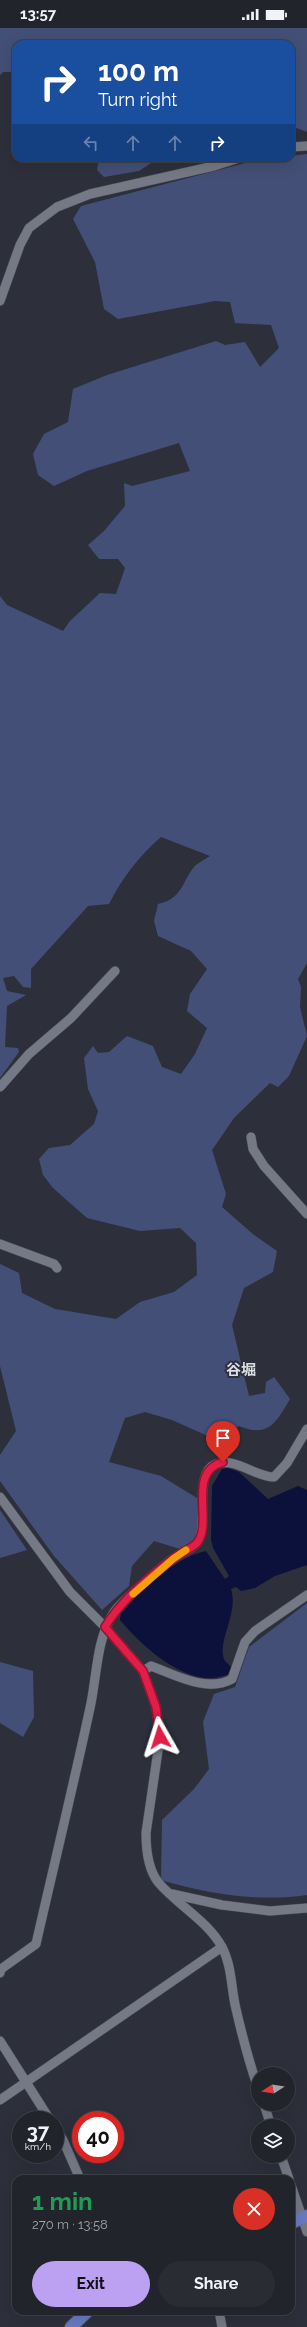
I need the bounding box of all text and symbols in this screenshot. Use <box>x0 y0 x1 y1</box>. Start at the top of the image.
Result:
text: 13:57 <box>20 5 56 23</box>
text: 100 m <box>98 55 179 88</box>
icon: right <box>32 56 84 108</box>
text: Turn right <box>98 89 177 110</box>
icon: left <box>80 132 102 154</box>
icon: ahead <box>122 132 144 154</box>
icon: ahead <box>164 132 186 154</box>
icon: right <box>206 132 228 154</box>
district label: 谷堀 <box>226 1361 256 1379</box>
pin <box>206 1421 240 1462</box>
icon: arrive <box>212 1427 234 1449</box>
position arrow <box>139 1716 181 1758</box>
north arrow <box>251 2067 295 2111</box>
map controls <box>251 2067 295 2163</box>
speed limit sign: 40 <box>72 2111 124 2163</box>
button: layers <box>251 2119 295 2163</box>
text: 37 <box>27 2120 49 2144</box>
text: km/h <box>25 2141 51 2152</box>
text: 1 min <box>32 2187 93 2216</box>
button: close <box>233 2188 275 2230</box>
text: 270 m · 13:58 <box>32 2217 108 2232</box>
button: Exit <box>32 2261 150 2307</box>
button: Share <box>158 2261 275 2307</box>

